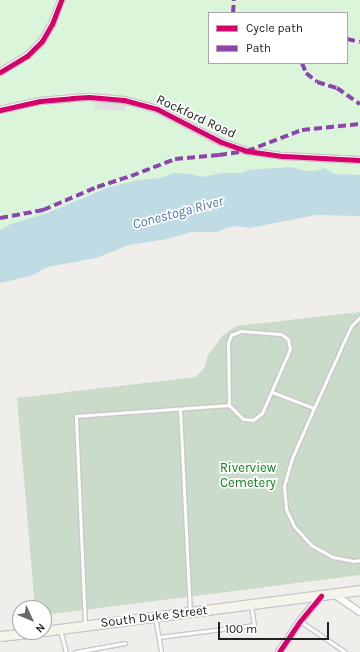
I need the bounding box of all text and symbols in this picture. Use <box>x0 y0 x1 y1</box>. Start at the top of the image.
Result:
legend <box>208 12 348 64</box>
text: Cycle path <box>246 21 303 35</box>
text: Path <box>246 41 271 55</box>
street label: Rockford Road <box>154 92 238 142</box>
water label: Conestoga River <box>131 193 225 233</box>
park label: Riverview Cemetery <box>220 461 276 492</box>
north arrow <box>12 600 52 640</box>
street label: South Duke Street <box>100 603 208 631</box>
scale bar <box>220 614 331 640</box>
text: N <box>33 621 48 635</box>
text: 100 m <box>225 622 257 636</box>

